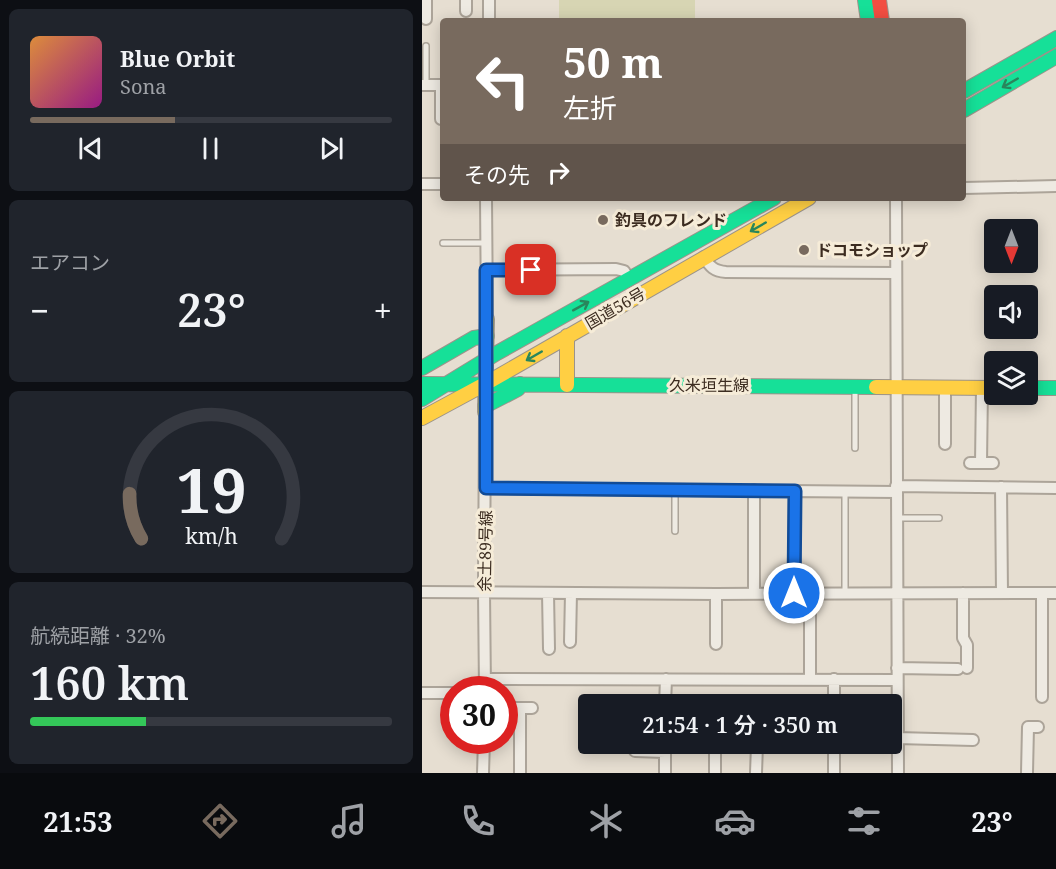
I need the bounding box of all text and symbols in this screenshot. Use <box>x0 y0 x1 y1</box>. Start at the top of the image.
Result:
text: 50 m <box>563 33 663 90</box>
icon: left <box>464 42 542 120</box>
text: Blue Orbit <box>120 43 235 73</box>
text: Sona <box>120 73 167 100</box>
one-way arrow <box>1002 77 1019 89</box>
text: 左折 <box>563 89 617 126</box>
icon: previous <box>74 132 107 165</box>
icon: pause <box>194 132 227 165</box>
icon: next <box>315 132 348 165</box>
icon: right <box>542 156 575 189</box>
text: その先 <box>464 159 530 189</box>
place label: 釣具のフレンド <box>615 209 727 231</box>
marker: 釣具のフレンド <box>596 213 610 227</box>
north arrow <box>984 219 1038 273</box>
map controls <box>984 219 1038 405</box>
one-way arrow <box>750 221 767 233</box>
place label: ドコモショップ <box>816 239 928 261</box>
marker: ドコモショップ <box>797 243 811 257</box>
pin <box>505 244 556 295</box>
text: エアコン <box>30 249 110 276</box>
icon: arrive <box>514 253 547 286</box>
text: 23° <box>177 279 246 340</box>
street label: 国道56号 <box>581 282 649 334</box>
button: sound <box>984 285 1038 339</box>
text: − <box>30 288 49 333</box>
text: + <box>374 288 392 333</box>
one-way arrow <box>572 300 589 312</box>
one-way arrow <box>526 350 543 362</box>
button: layers <box>984 351 1038 405</box>
street label: 久米垣生線 <box>669 374 749 396</box>
text: 19 <box>176 446 246 531</box>
street label: 余土89号線 <box>473 510 497 592</box>
text: km/h <box>185 521 238 550</box>
position arrow <box>762 561 826 625</box>
text: 航続距離 · 32% <box>30 622 166 649</box>
text: 160 km <box>30 652 189 713</box>
speed limit sign: 30 <box>440 676 518 754</box>
text: 21:54 · 1 分 · 350 m <box>642 709 838 739</box>
icon: directions <box>199 800 241 842</box>
icon: music <box>328 800 370 842</box>
icon: phone <box>457 800 499 842</box>
icon: climate <box>585 800 627 842</box>
icon: car <box>714 800 756 842</box>
icon: filters <box>843 800 885 842</box>
text: 21:53 <box>43 803 113 840</box>
text: 23° <box>971 803 1013 840</box>

